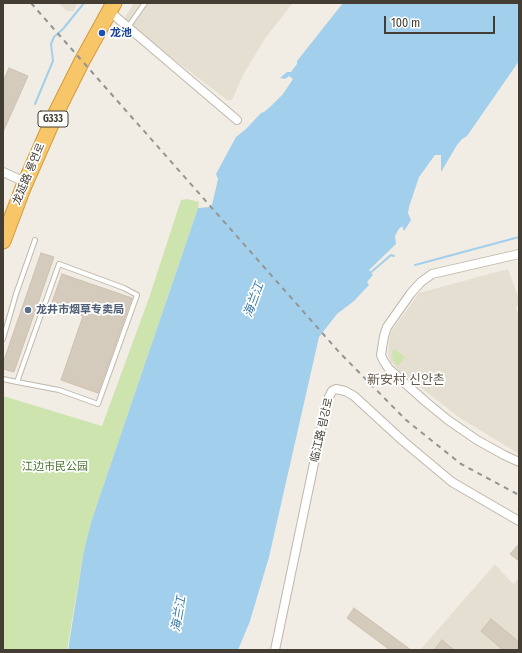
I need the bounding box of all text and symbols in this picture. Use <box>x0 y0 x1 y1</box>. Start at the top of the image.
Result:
scale bar <box>386 8 497 34</box>
text: 100 m <box>391 16 420 30</box>
place label: 龙池 <box>110 26 132 40</box>
marker: 龙池 <box>97 28 107 38</box>
road number: G333 <box>38 111 68 127</box>
street label: 龙延路 룡연로 <box>10 141 48 207</box>
water label: 海兰江 <box>241 281 267 319</box>
place label: 龙井市烟草专卖局 <box>36 303 124 317</box>
marker: 龙井市烟草专卖局 <box>23 305 33 315</box>
district label: 新安村 신안촌 <box>367 372 445 388</box>
street label: 临江路 림강로 <box>308 396 336 464</box>
park label: 江边市民公园 <box>22 460 88 474</box>
water label: 海兰江 <box>169 595 189 633</box>

